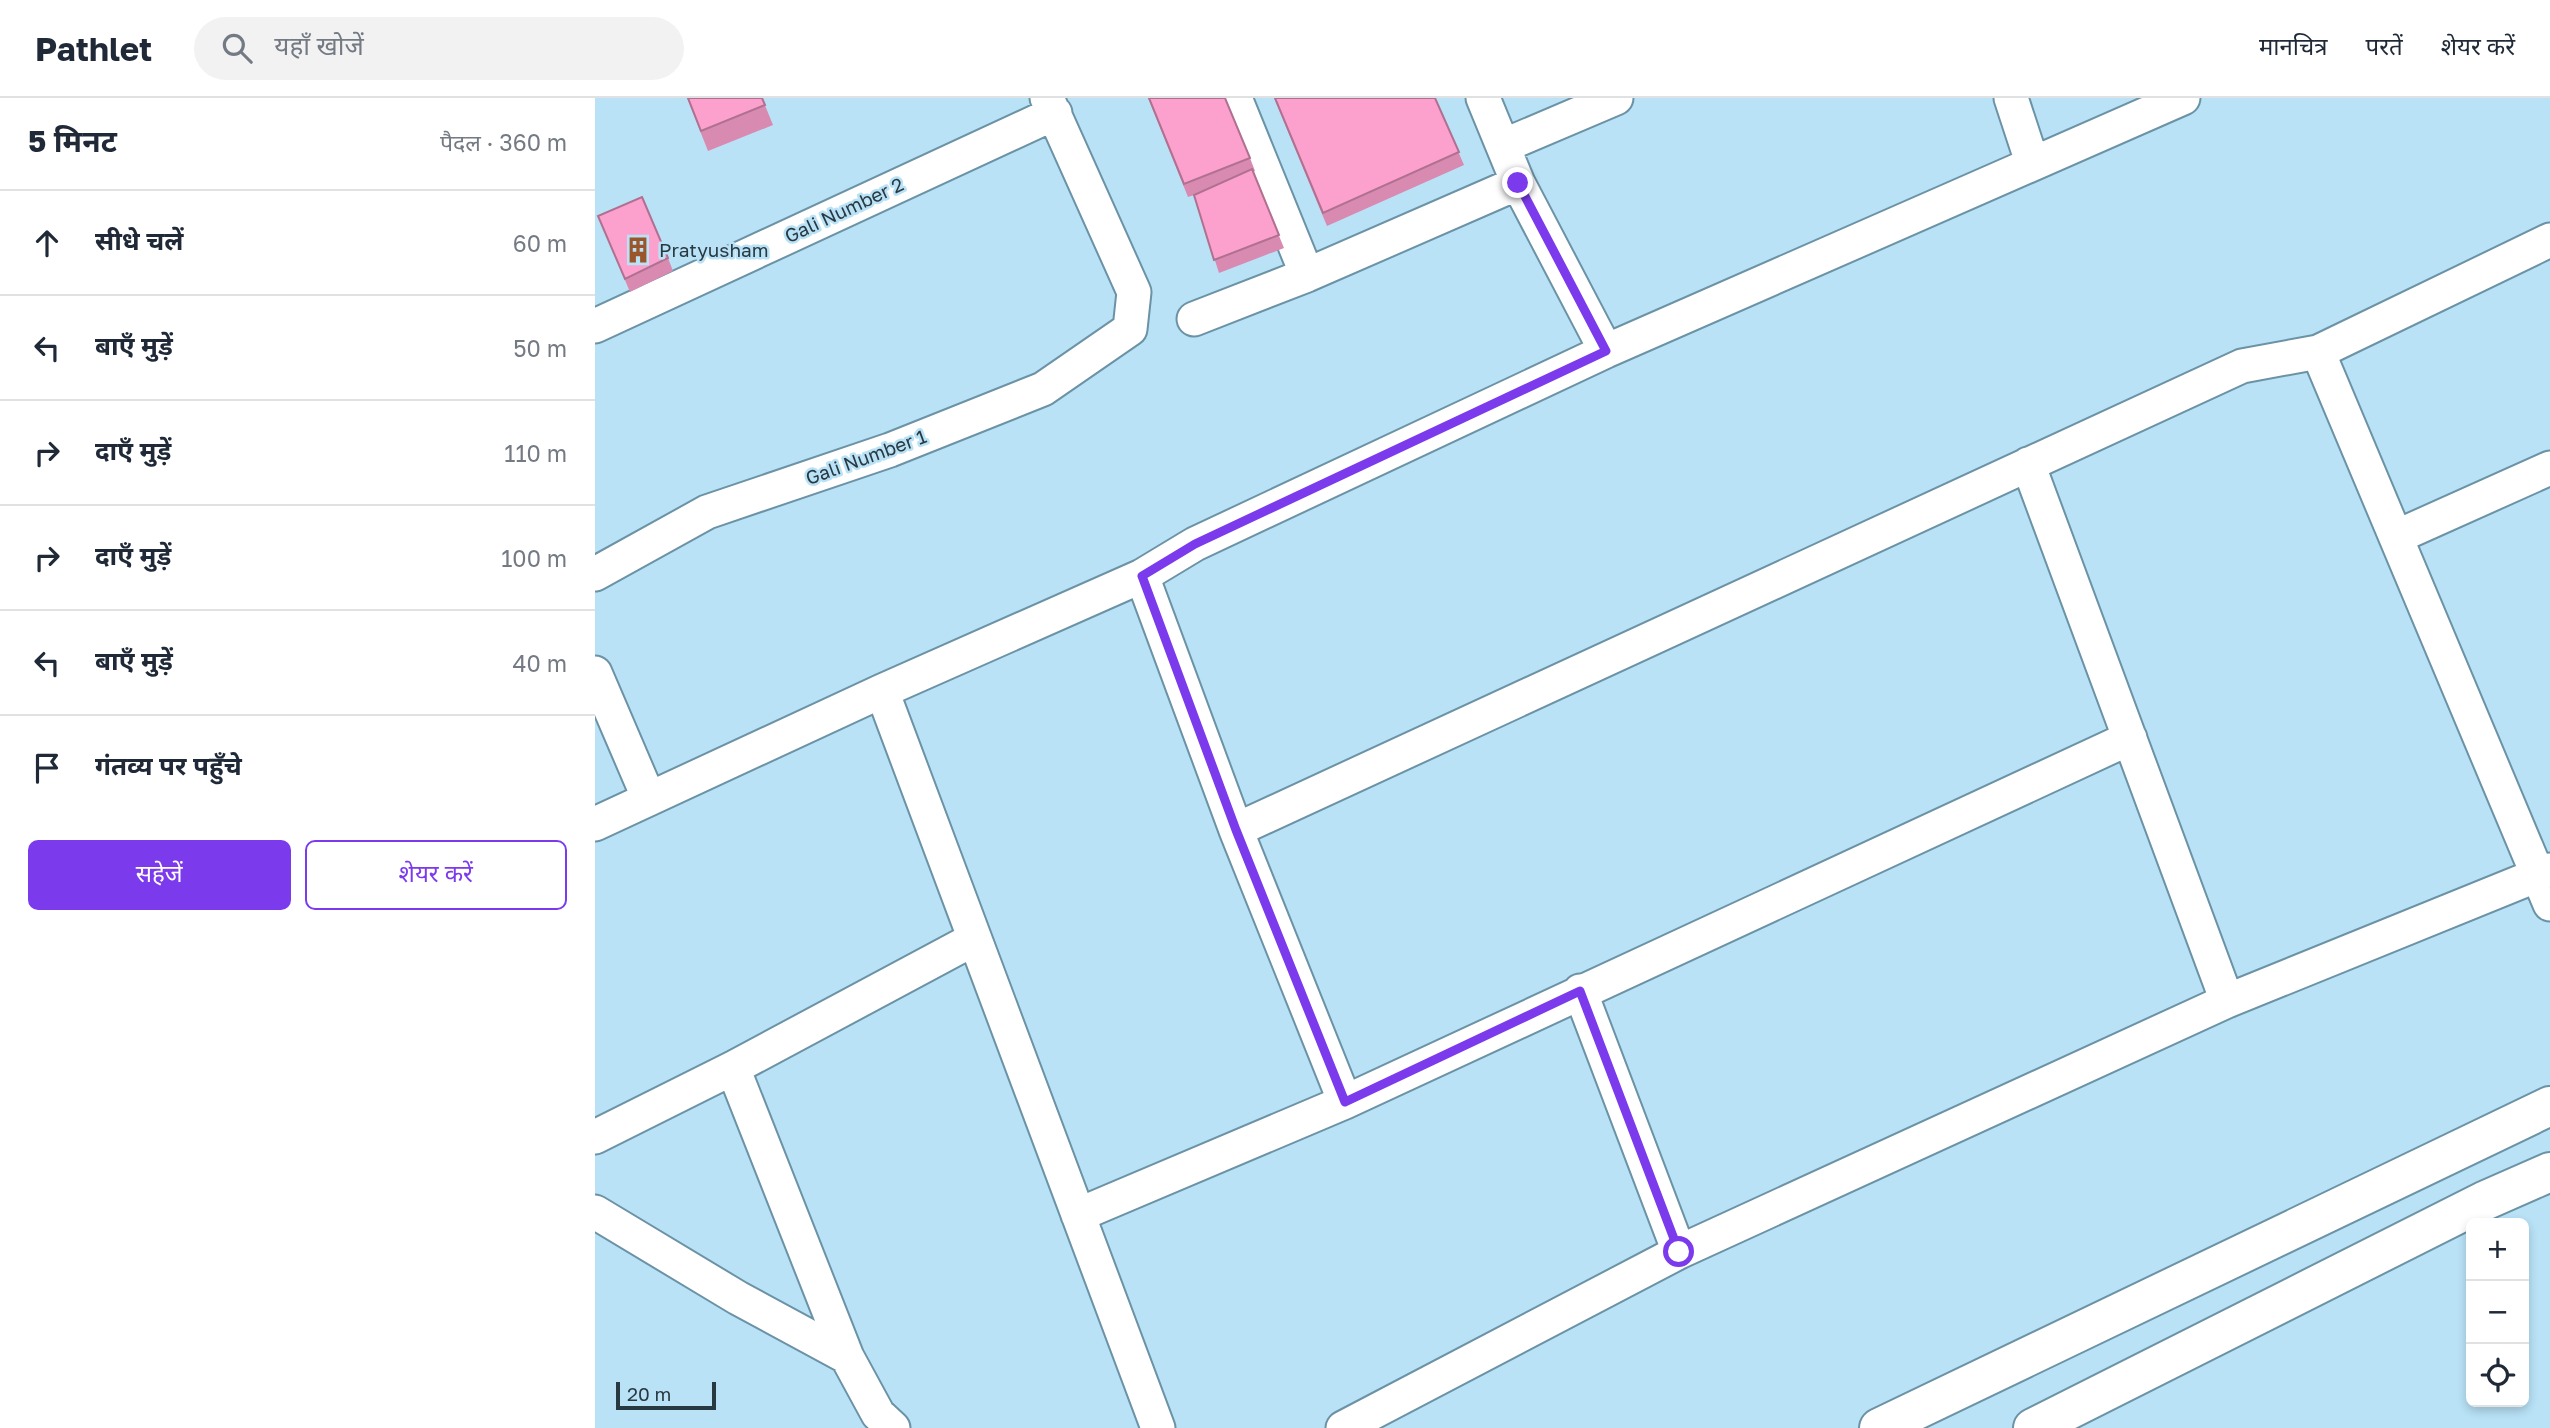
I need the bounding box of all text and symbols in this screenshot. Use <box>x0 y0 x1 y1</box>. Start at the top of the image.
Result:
search box <box>194 17 684 80</box>
text: Pathlet <box>35 29 152 68</box>
icon: search <box>218 29 256 67</box>
text: यहाँ खोजें <box>274 30 364 61</box>
text: मानचित्र <box>2259 31 2328 60</box>
text: परतें <box>2366 31 2403 60</box>
text: शेयर करें <box>2441 31 2515 60</box>
text: 5 मिनट <box>28 123 117 159</box>
text: पैदल · 360 m <box>440 128 567 156</box>
route end <box>1502 167 1533 198</box>
street label: Gali Number 2 <box>781 172 907 247</box>
icon: ahead <box>28 224 66 262</box>
text: सीधे चलें <box>95 225 183 256</box>
text: 60 m <box>513 229 567 257</box>
building icon: Pratyusham <box>623 235 653 265</box>
place label: Pratyusham <box>659 238 769 261</box>
icon: left <box>28 329 66 367</box>
text: बाएँ मुड़ें <box>95 330 173 361</box>
text: 50 m <box>513 334 567 362</box>
street label: Gali Number 1 <box>802 424 929 489</box>
icon: right <box>28 434 66 472</box>
text: दाएँ मुड़ें <box>95 435 171 466</box>
text: 110 m <box>504 439 567 467</box>
icon: right <box>28 539 66 577</box>
text: दाएँ मुड़ें <box>95 540 171 571</box>
text: 100 m <box>501 544 567 572</box>
icon: left <box>28 644 66 682</box>
text: बाएँ मुड़ें <box>95 645 173 676</box>
text: 40 m <box>513 649 567 677</box>
icon: arrive <box>28 749 66 787</box>
text: गंतव्य पर पहुँचे <box>95 750 242 781</box>
button: सहेजें <box>28 840 291 910</box>
button: शेयर करें <box>305 840 567 910</box>
map controls <box>2466 1218 2529 1407</box>
button: + <box>2466 1218 2529 1281</box>
route start <box>1663 1236 1694 1267</box>
button: − <box>2466 1281 2529 1344</box>
button: locate <box>2466 1344 2529 1407</box>
scale bar <box>616 1379 716 1411</box>
text: 20 m <box>627 1382 671 1405</box>

